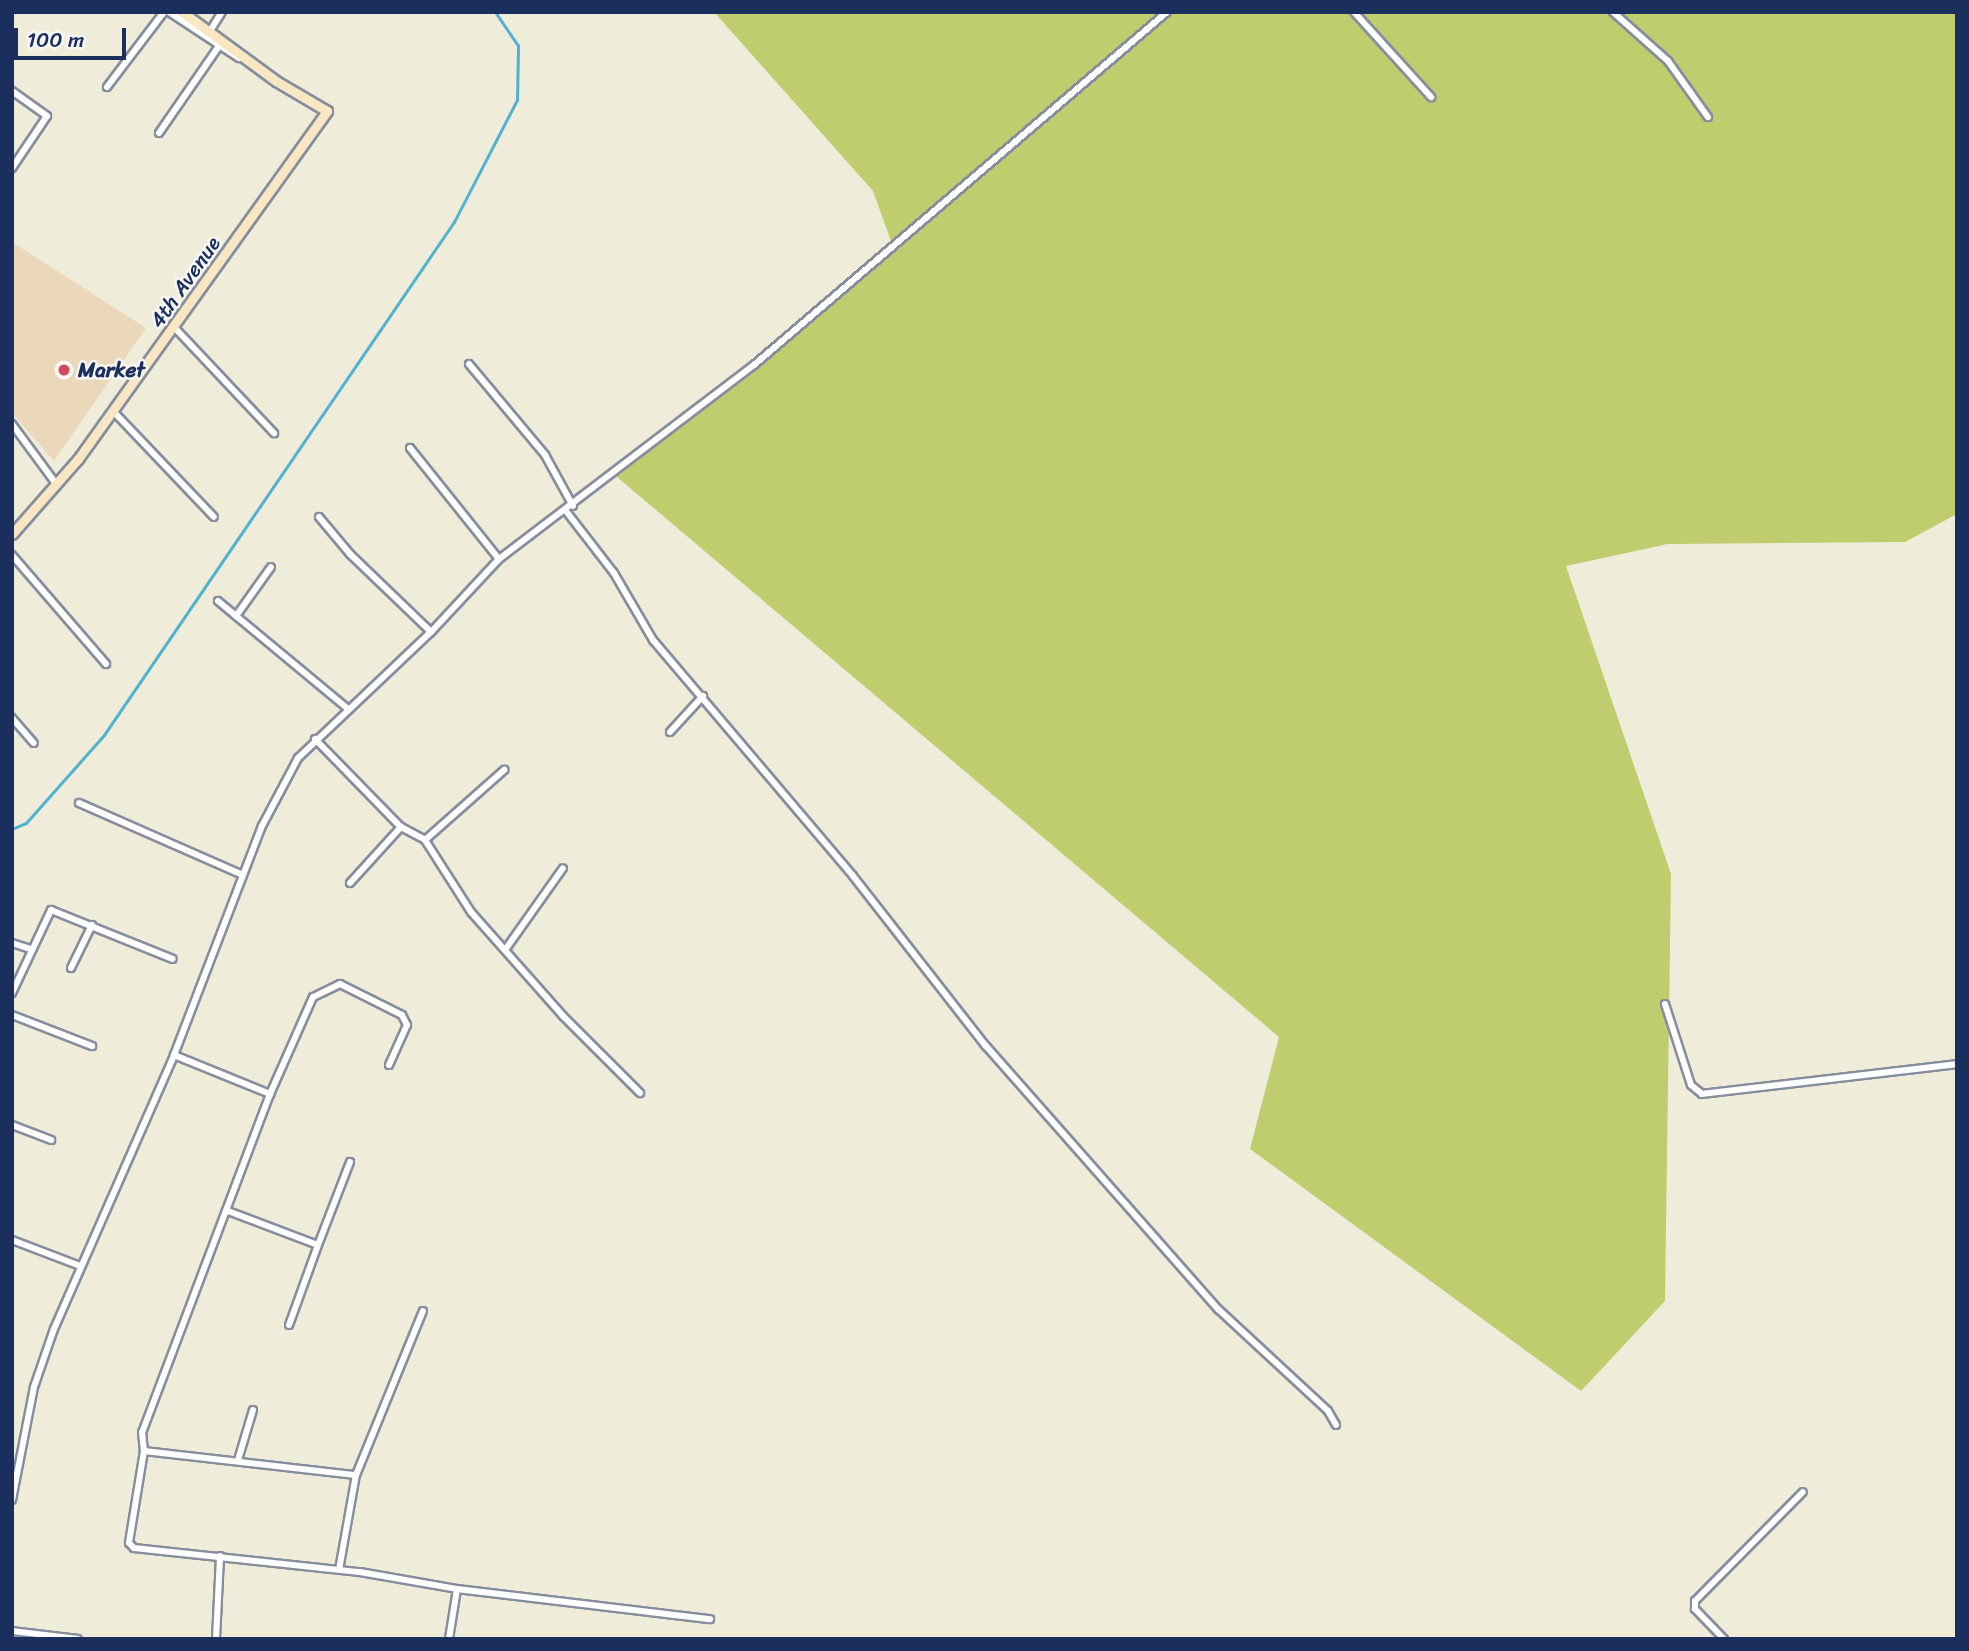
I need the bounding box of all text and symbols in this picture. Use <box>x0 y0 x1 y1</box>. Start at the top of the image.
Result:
scale bar <box>18 14 130 58</box>
text: 100 m <box>27 21 84 59</box>
street label: 4th Avenue <box>144 231 226 333</box>
place label: Market <box>78 357 145 383</box>
marker: Market <box>56 362 72 378</box>

